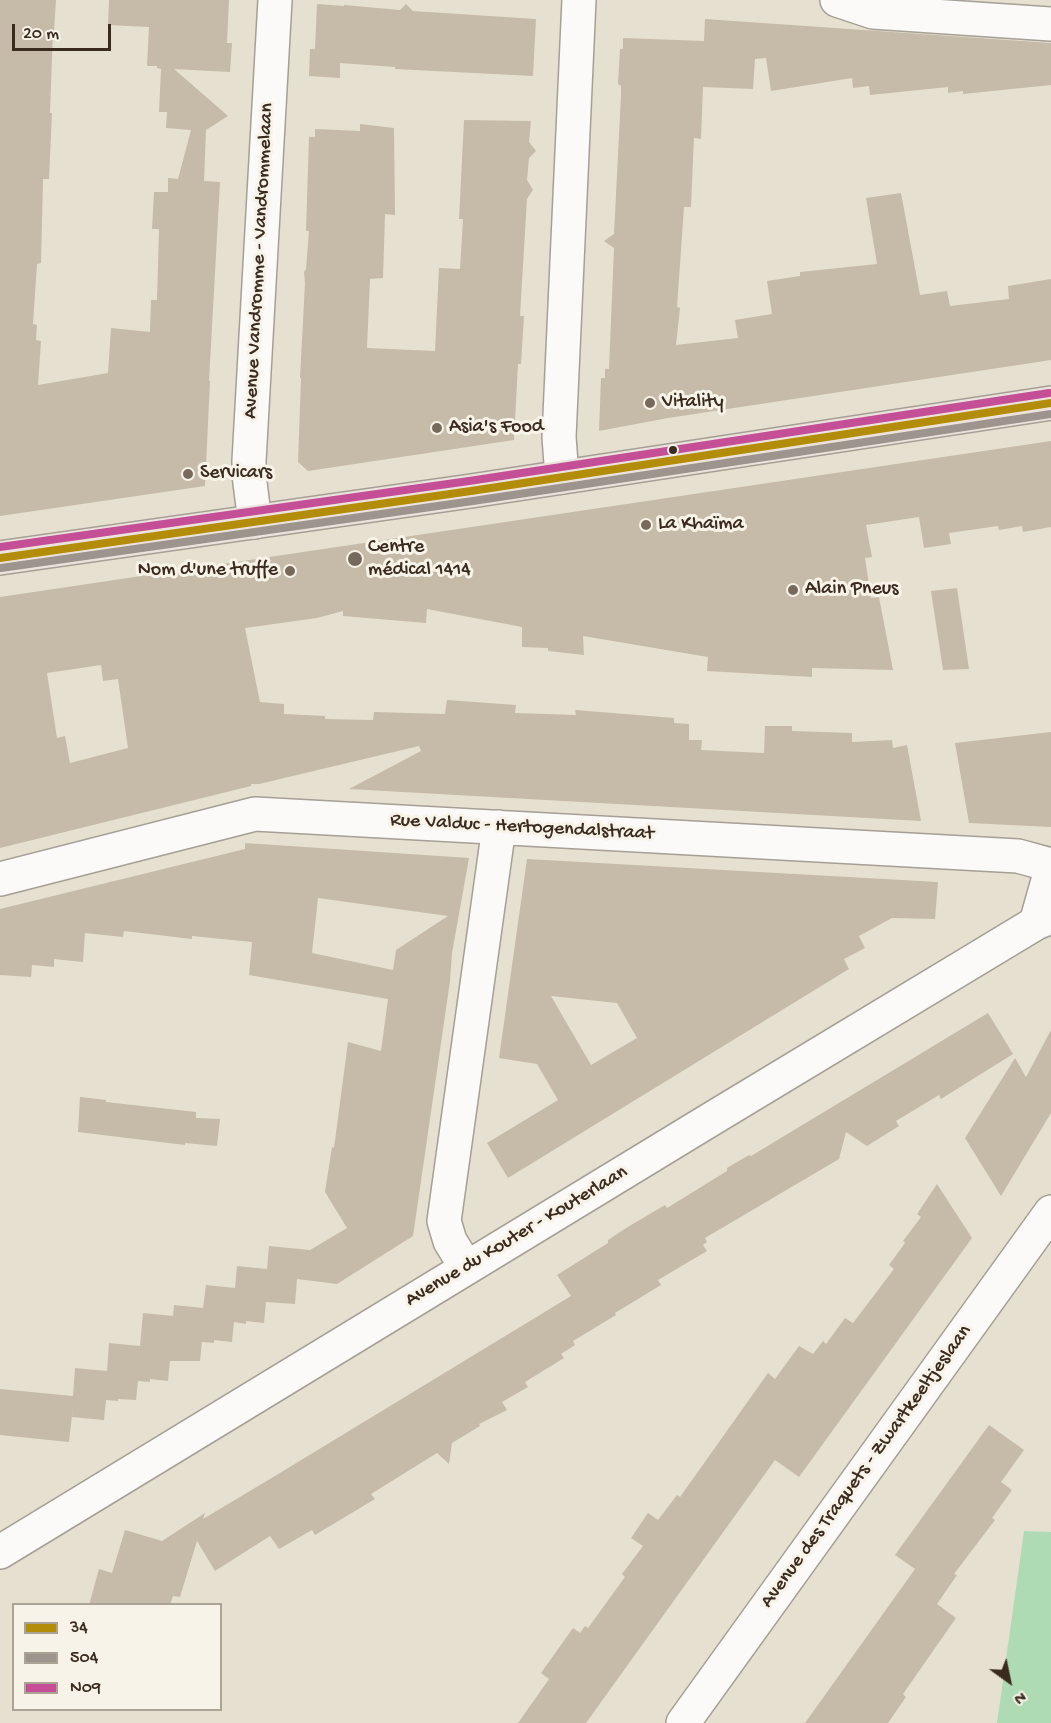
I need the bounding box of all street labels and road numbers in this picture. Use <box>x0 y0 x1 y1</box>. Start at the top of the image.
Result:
street label: Avenue Vandromme - Vandrommelaan <box>240 103 280 419</box>
street label: Rue Valduc - Hertogendalstraat <box>390 809 654 847</box>
street label: Avenue du Kouter - Kouterlaan <box>401 1161 633 1313</box>
street label: Avenue des Traquets - Zwartkeeltjeslaan <box>756 1321 978 1613</box>

